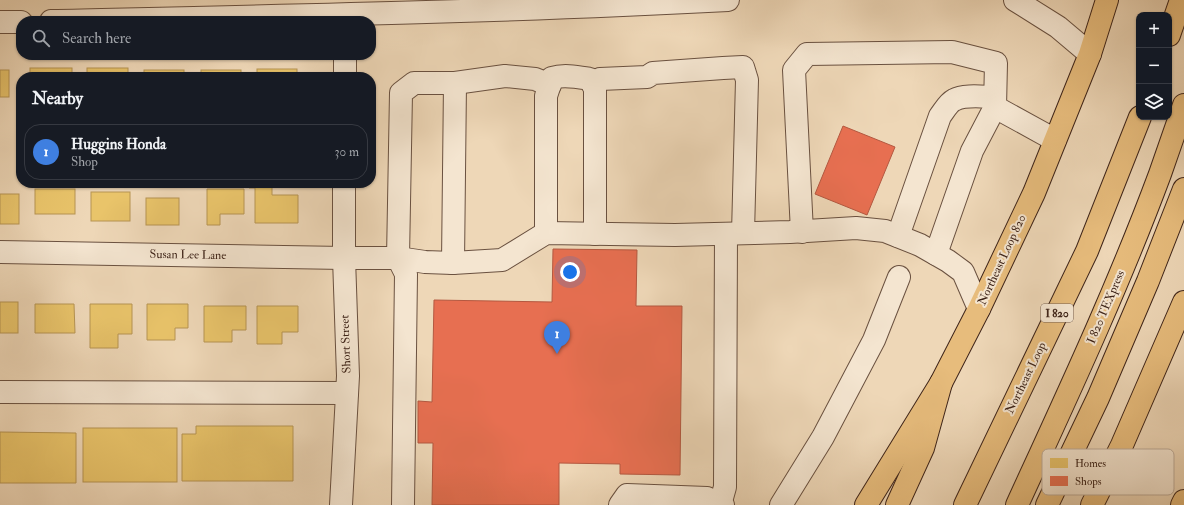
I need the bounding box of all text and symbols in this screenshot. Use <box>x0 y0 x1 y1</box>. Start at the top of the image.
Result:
map controls <box>1136 12 1172 120</box>
button: + <box>1136 12 1172 48</box>
search box <box>16 16 376 60</box>
icon: search <box>30 27 52 49</box>
text: Search here <box>62 29 131 48</box>
button: − <box>1136 48 1172 84</box>
button: layers <box>1136 84 1172 120</box>
text: Nearby <box>32 88 83 109</box>
text: Huggins Honda <box>71 135 166 154</box>
text: 1 <box>44 144 48 160</box>
text: 30 m <box>335 144 359 160</box>
text: Shop <box>71 154 98 170</box>
street label: Northeast Loop 820 <box>974 212 1030 308</box>
street label: Susan Lee Lane <box>150 247 226 263</box>
your location <box>560 262 580 282</box>
street label: I 820 TEXpress <box>1084 268 1128 346</box>
road number: I 820 <box>1041 304 1073 322</box>
street label: Short Street <box>337 314 355 374</box>
pin: 1 <box>544 321 570 354</box>
street label: Northeast Loop <box>1002 340 1050 416</box>
legend <box>1042 449 1174 495</box>
text: Homes <box>1075 457 1106 470</box>
text: Shops <box>1075 475 1102 489</box>

